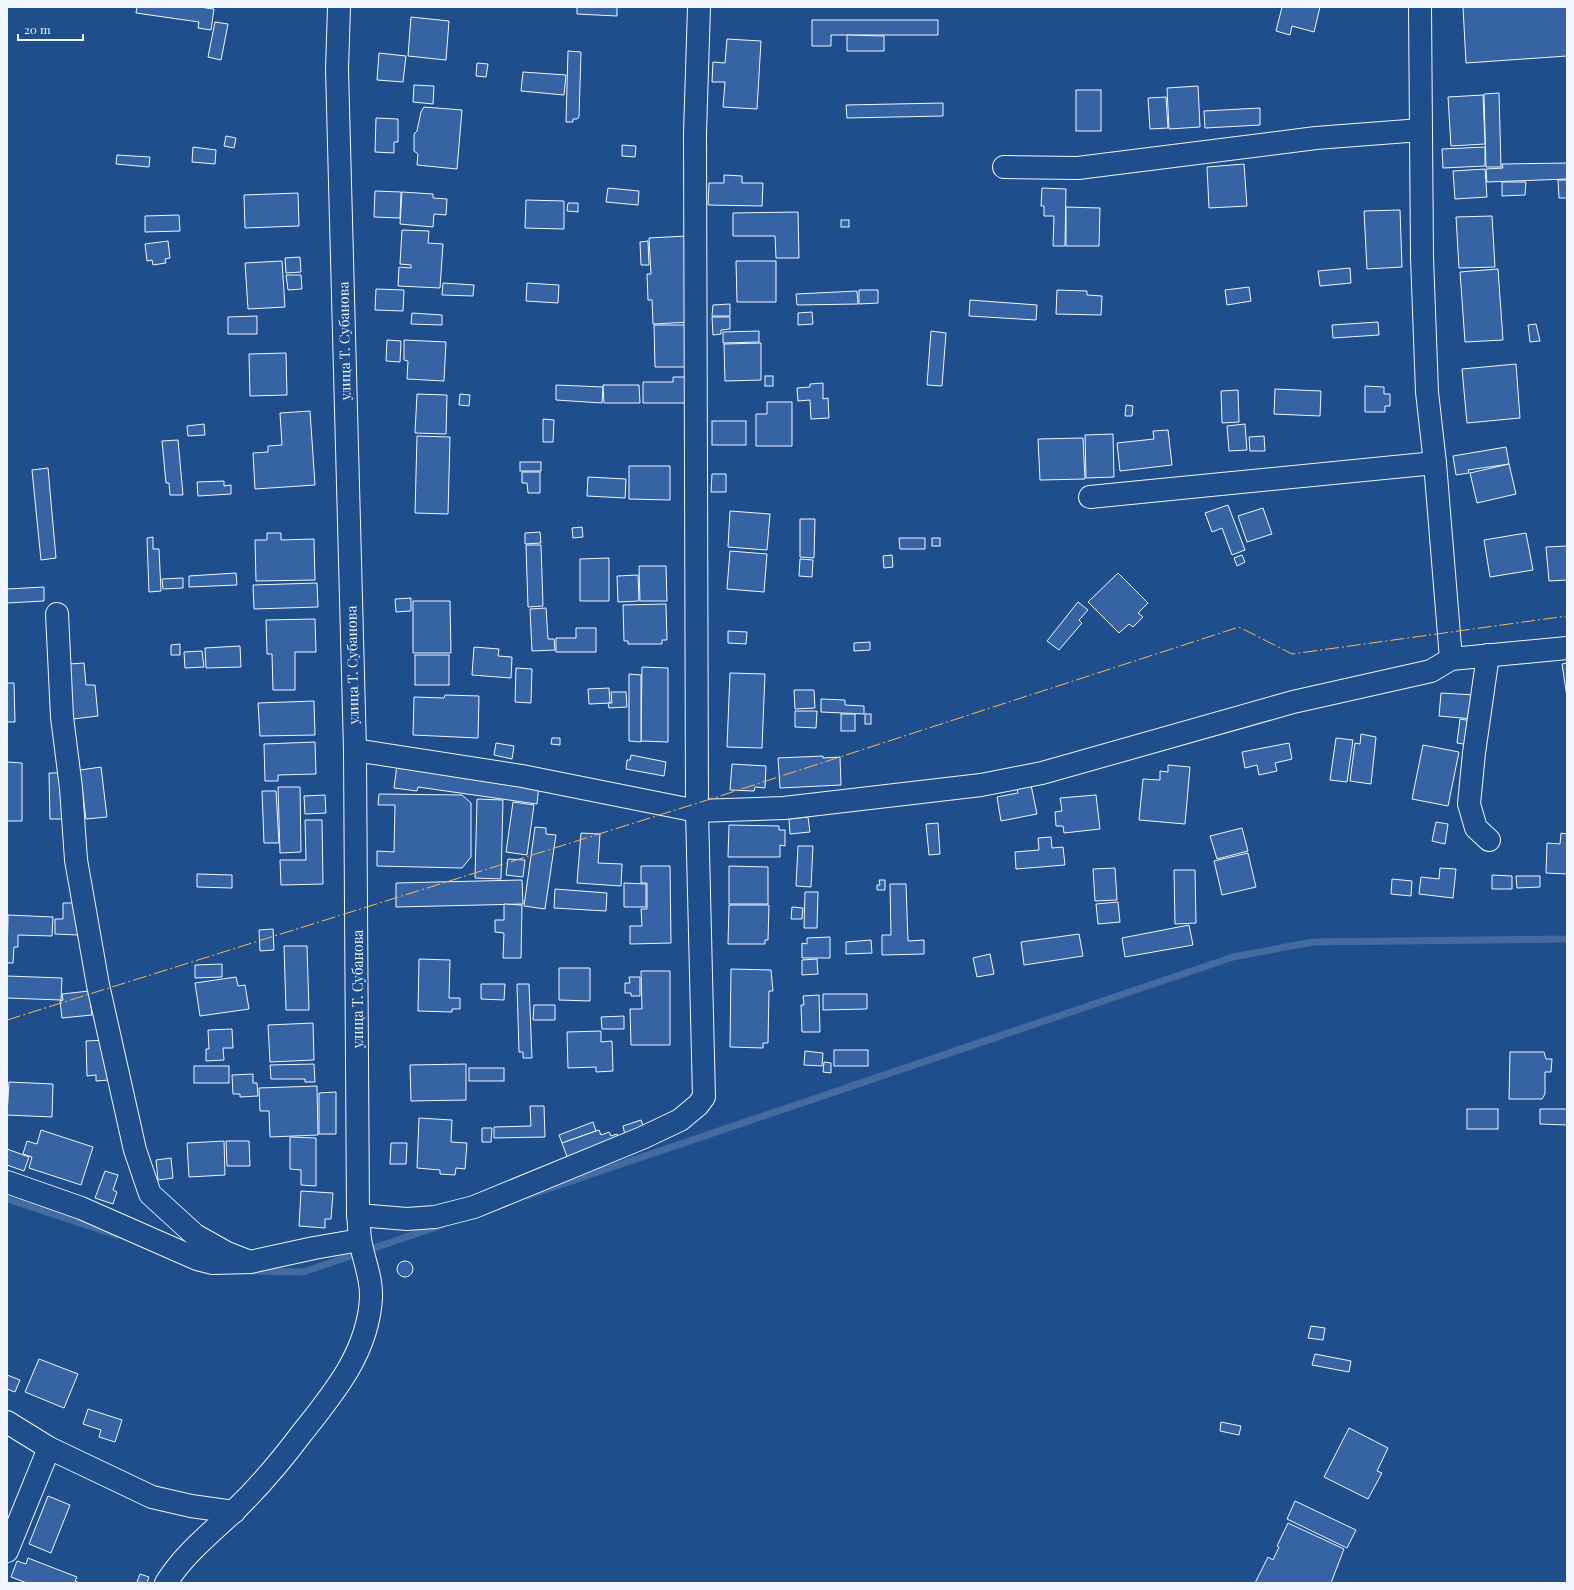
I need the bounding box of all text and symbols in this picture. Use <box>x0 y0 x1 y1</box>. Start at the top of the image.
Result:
scale bar <box>18 16 83 42</box>
text: 20 m <box>24 21 51 37</box>
street label: улица Т. Субанова <box>333 282 355 401</box>
street label: улица Т. Субанова <box>341 606 363 725</box>
street label: улица Т. Субанова <box>348 930 367 1049</box>

